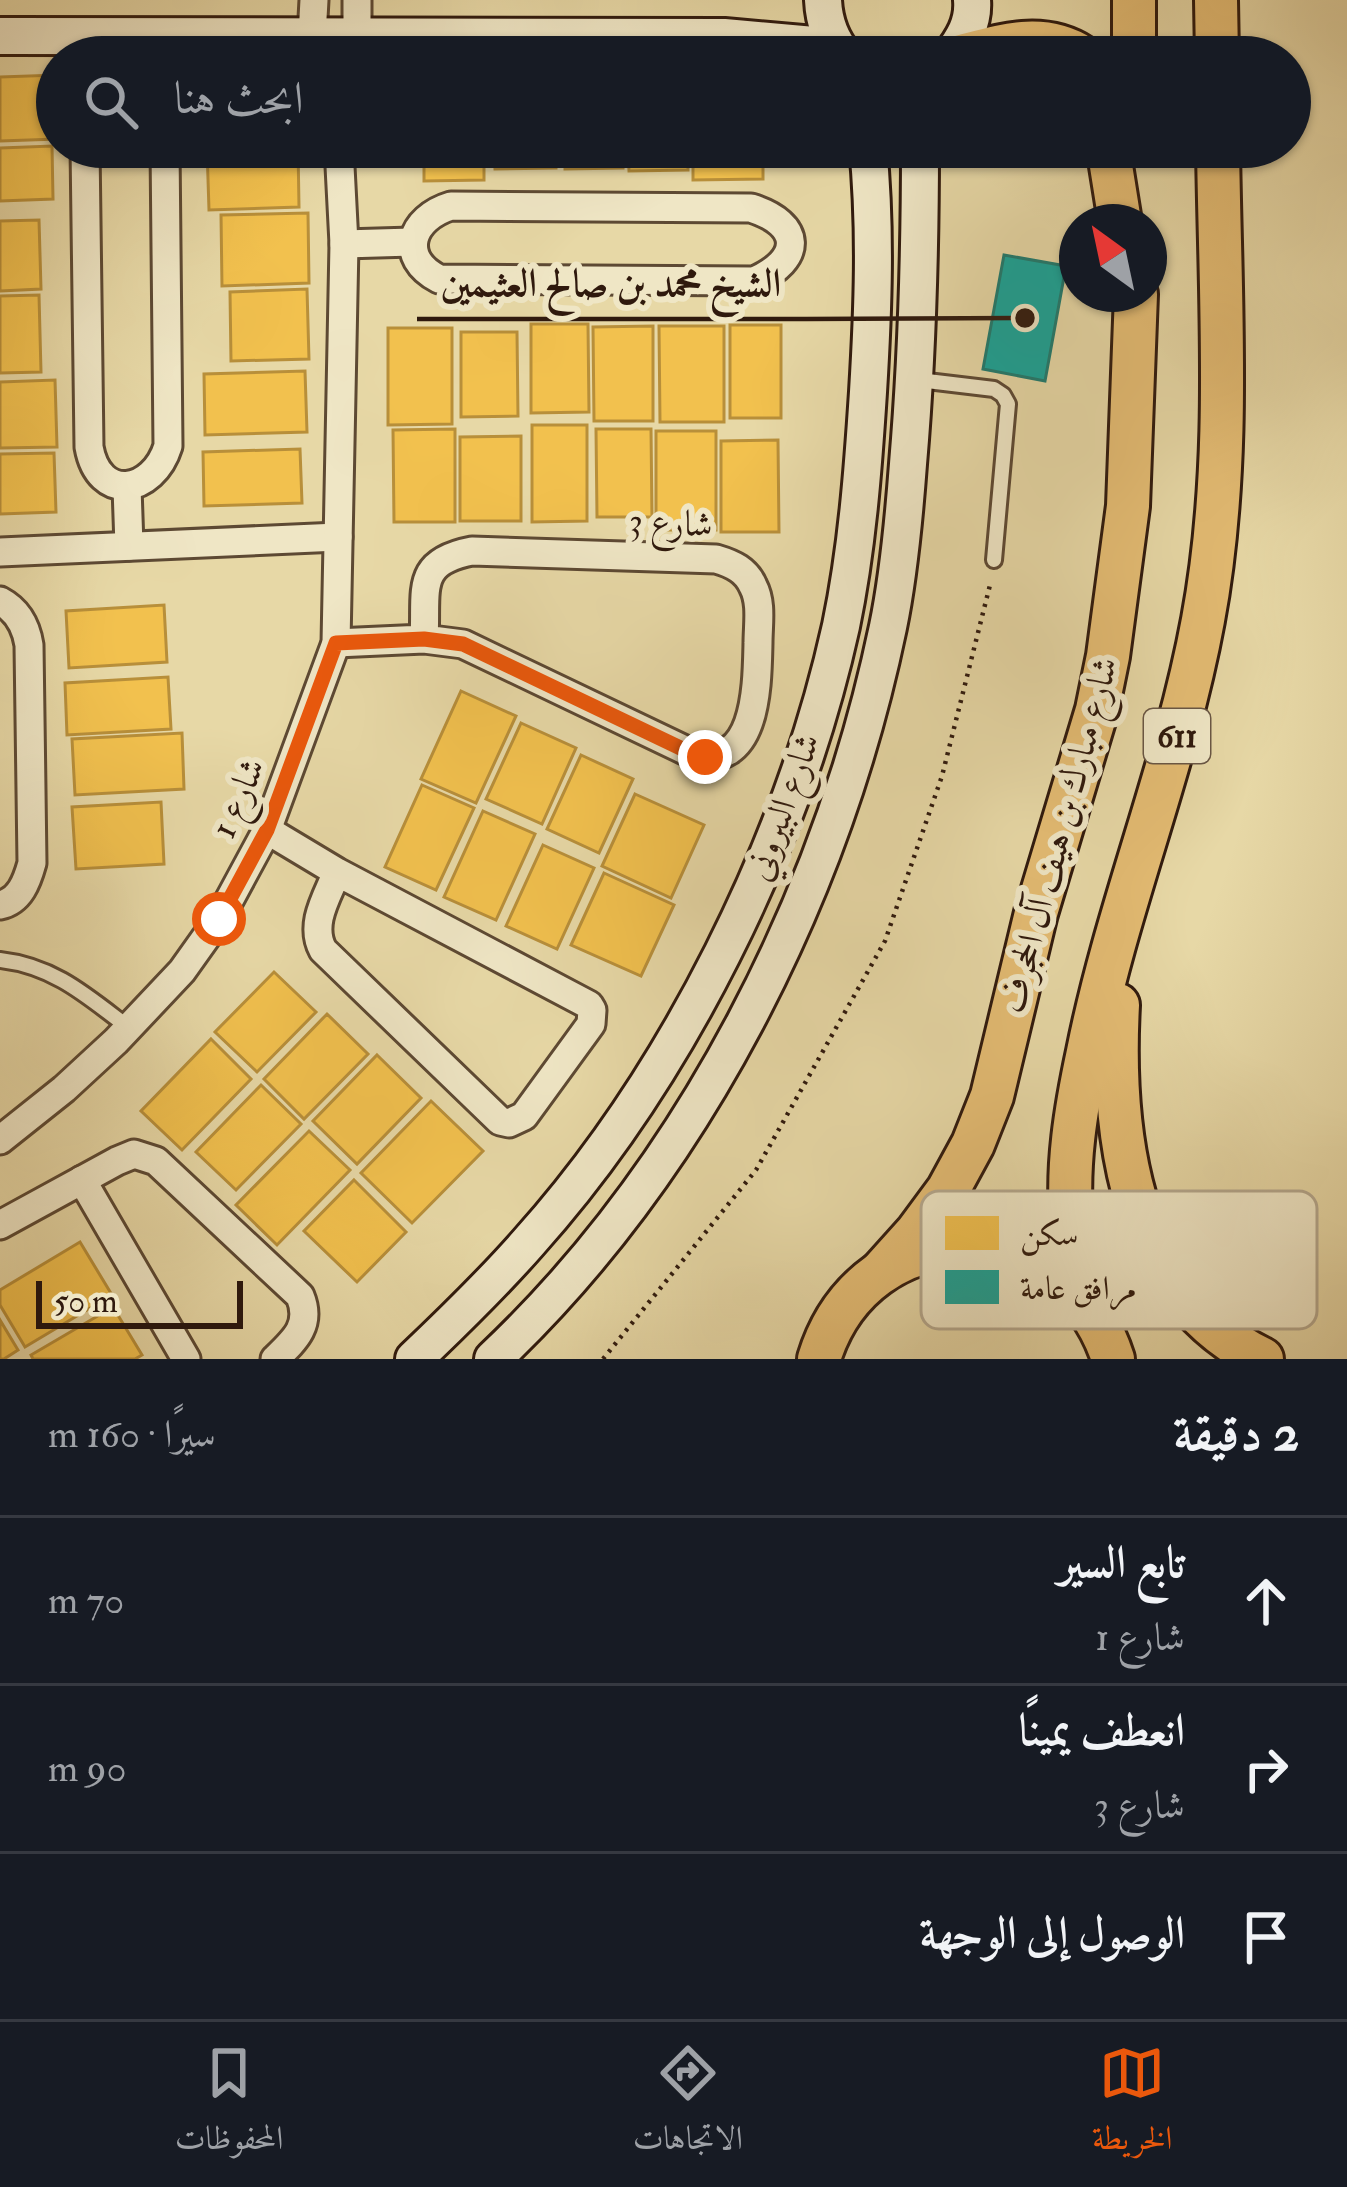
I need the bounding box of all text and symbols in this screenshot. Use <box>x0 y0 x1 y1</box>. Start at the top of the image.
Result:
search box <box>36 36 1311 168</box>
icon: search <box>78 69 144 135</box>
text: ابحث هنا <box>174 71 304 127</box>
north arrow <box>1059 204 1167 312</box>
callout: الشيخ محمد بن صالح العثيمين <box>417 244 806 319</box>
text: الشيخ محمد بن صالح العثيمين <box>441 259 781 319</box>
street label: شارع 3 <box>628 498 714 555</box>
street label: شارع مبارك بن هيف آل الحجرف <box>990 652 1135 1020</box>
road number: 611 <box>1144 709 1210 763</box>
street label: شارع البيروني <box>736 727 837 889</box>
route end <box>678 730 732 784</box>
street label: شارع 1 <box>201 751 282 848</box>
route start <box>192 892 246 946</box>
legend <box>921 1191 1317 1329</box>
text: سكن <box>1020 1214 1078 1256</box>
text: مرافق عامة <box>1020 1268 1137 1311</box>
scale bar <box>36 1275 243 1328</box>
text: 50 m <box>54 1281 118 1322</box>
text: 2 دقيقة <box>1173 1402 1299 1466</box>
text: سيرًا · 160 m <box>48 1410 216 1459</box>
text: تابع السير <box>1058 1535 1185 1591</box>
icon: ahead <box>1233 1568 1299 1634</box>
text: 70 m <box>48 1576 124 1625</box>
text: شارع 1 <box>1095 1613 1185 1662</box>
text: انعطف يمينًا <box>1019 1703 1185 1759</box>
icon: right <box>1233 1736 1299 1802</box>
text: 90 m <box>48 1744 126 1793</box>
text: شارع 3 <box>1094 1781 1185 1830</box>
icon: arrive <box>1233 1904 1299 1970</box>
text: الوصول إلى الوجهة <box>920 1906 1185 1962</box>
tab: المحفوظات <box>175 2040 283 2170</box>
tab: الاتجاهات <box>633 2040 743 2170</box>
tab: الخريطة <box>1092 2040 1172 2170</box>

